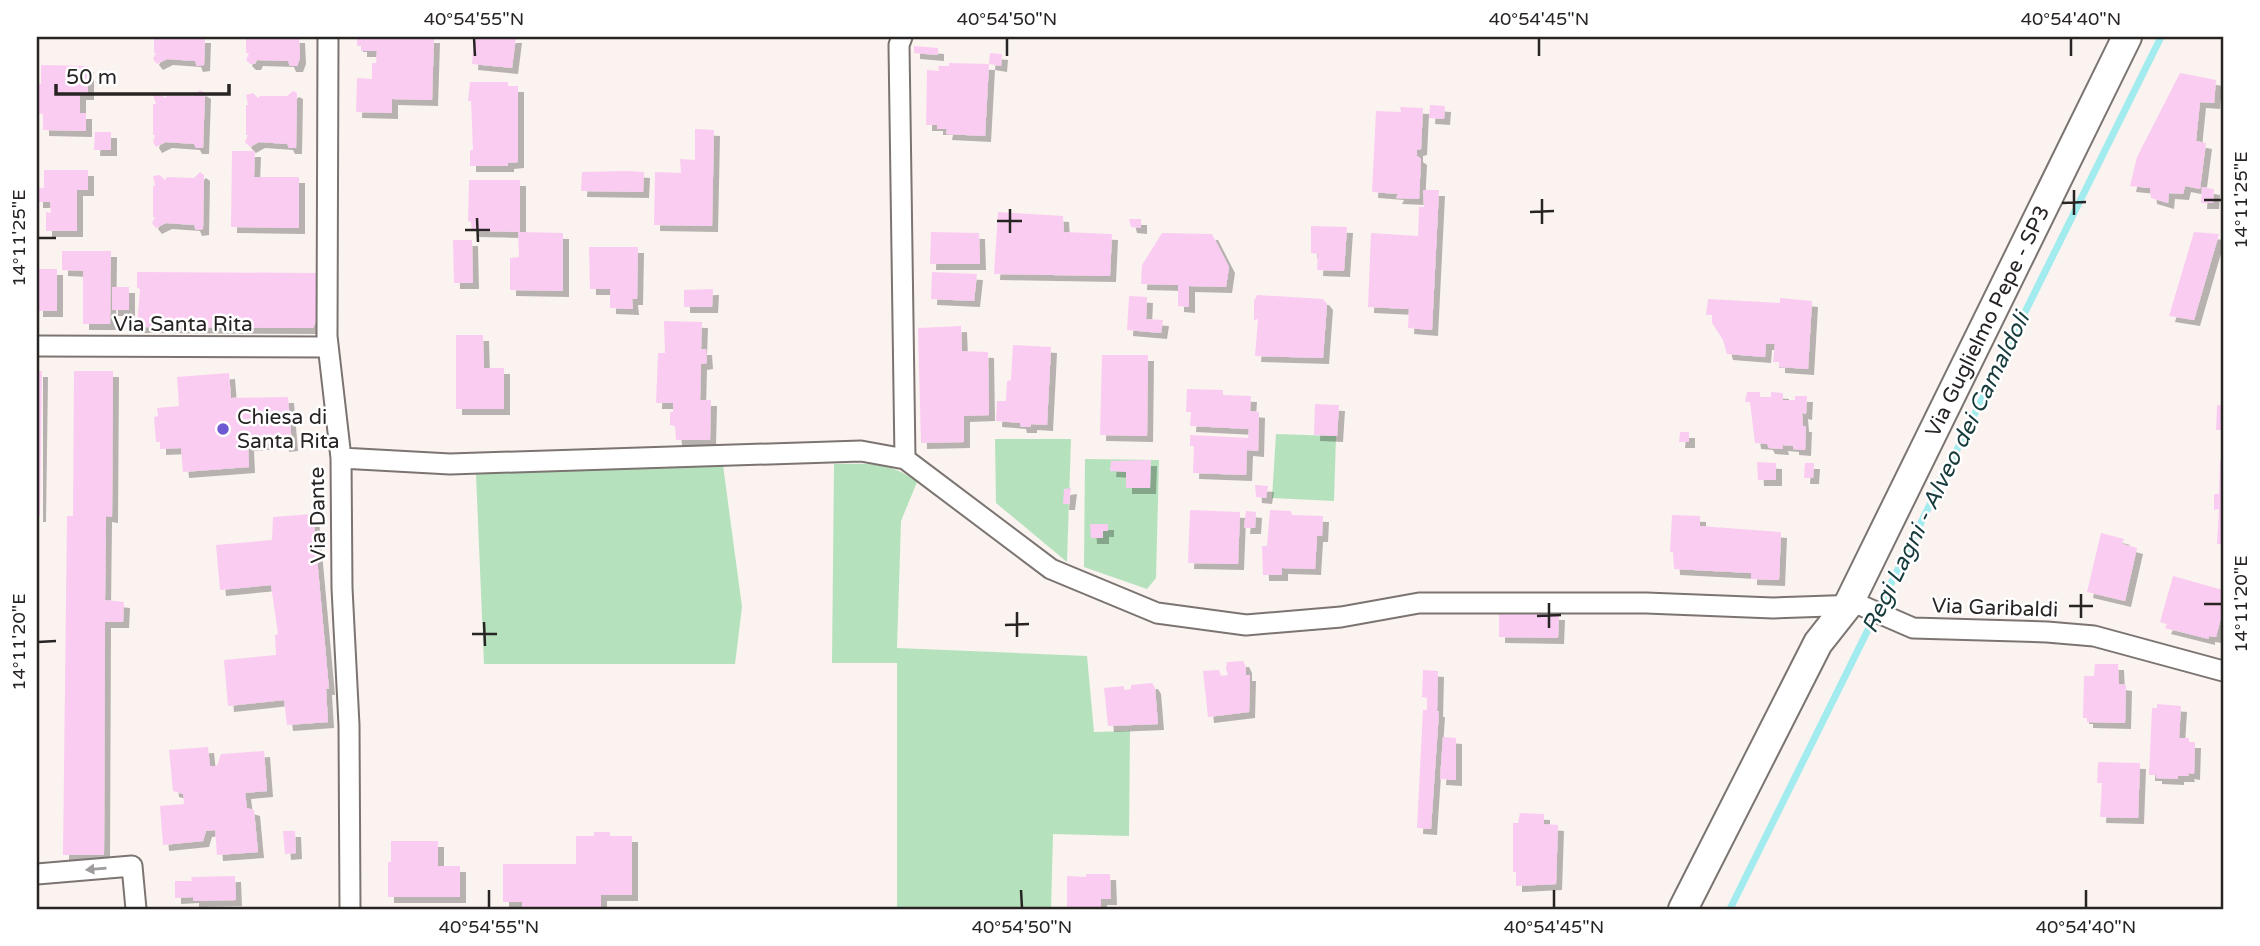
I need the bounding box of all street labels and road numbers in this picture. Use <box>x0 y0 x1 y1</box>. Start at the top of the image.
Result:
street label: Via Guglielmo Pepe - SP3 <box>1920 201 2055 441</box>
street label: Via Santa Rita <box>113 312 253 337</box>
street label: Via Dante <box>305 466 331 563</box>
street label: Via Garibaldi <box>1931 593 2059 623</box>

